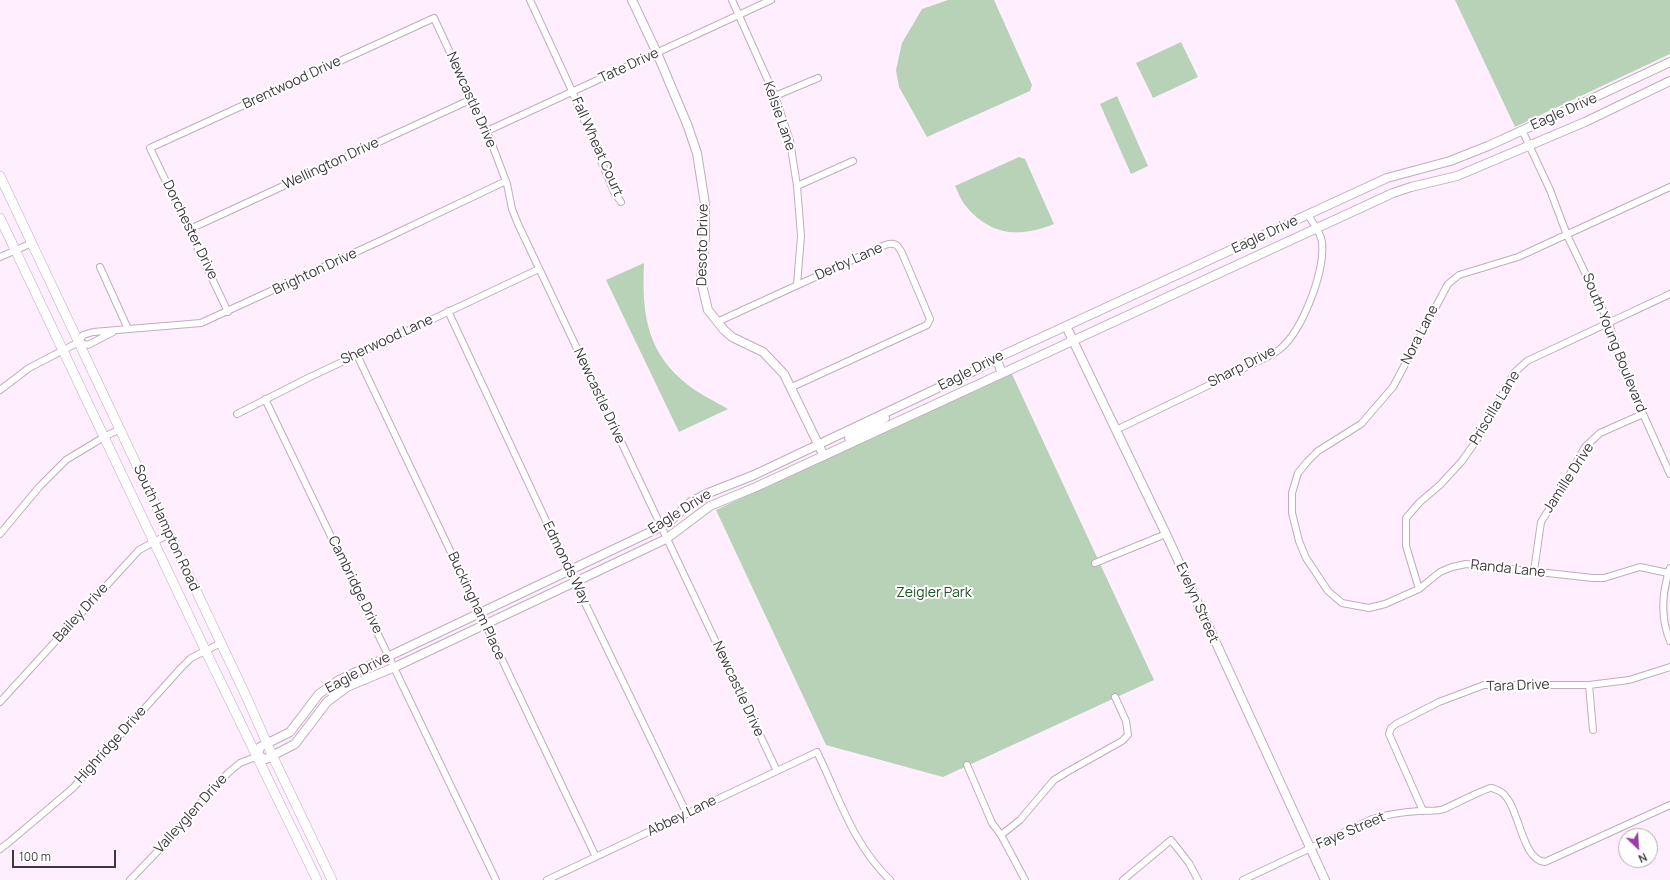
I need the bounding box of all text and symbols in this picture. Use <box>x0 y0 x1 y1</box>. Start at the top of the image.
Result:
street label: Tate Drive <box>596 45 662 87</box>
street label: Newcastle Drive <box>442 49 500 151</box>
street label: Brentwood Drive <box>240 53 344 113</box>
street label: Kelsie Lane <box>759 79 799 153</box>
street label: Eagle Drive <box>1528 90 1600 134</box>
street label: Fall Wheat Court <box>568 95 626 199</box>
street label: Wellington Drive <box>280 134 382 194</box>
street label: Dorchester Drive <box>159 178 221 282</box>
street label: Desoto Drive <box>694 204 712 286</box>
street label: Eagle Drive <box>1229 212 1301 258</box>
street label: Derby Lane <box>813 240 885 284</box>
street label: Brighton Drive <box>270 245 360 299</box>
street label: South Young Boulevard <box>1578 271 1650 415</box>
street label: Nora Lane <box>1398 302 1442 368</box>
street label: Sherwood Lane <box>338 311 436 369</box>
street label: Sharp Drive <box>1205 343 1279 391</box>
street label: Newcastle Drive <box>570 346 628 446</box>
street label: Eagle Drive <box>936 347 1006 395</box>
street label: Priscilla Lane <box>1466 368 1524 448</box>
street label: Jamille Drive <box>1540 440 1598 516</box>
street label: South Hampton Road <box>129 462 203 594</box>
street label: Eagle Drive <box>645 486 715 538</box>
street label: Edmonds Way <box>539 519 593 607</box>
street label: Cambridge Drive <box>324 533 386 637</box>
street label: Buckingham Place <box>444 549 508 663</box>
street label: Randa Lane <box>1470 557 1546 581</box>
street label: Evelyn Street <box>1172 560 1222 646</box>
street label: Bailey Drive <box>50 580 112 646</box>
park label: Zeigler Park <box>896 585 972 601</box>
street label: Newcastle Drive <box>709 639 767 739</box>
street label: Eagle Drive <box>323 649 393 697</box>
street label: Tara Drive <box>1486 677 1550 695</box>
street label: Highridge Drive <box>72 703 150 787</box>
street label: Valleyglen Drive <box>151 771 231 857</box>
street label: Abbey Lane <box>645 792 719 840</box>
street label: Faye Street <box>1314 809 1388 853</box>
north arrow <box>1618 828 1658 868</box>
scale bar <box>14 842 118 868</box>
text: 100 m <box>19 848 51 865</box>
text: N <box>1636 850 1650 867</box>

